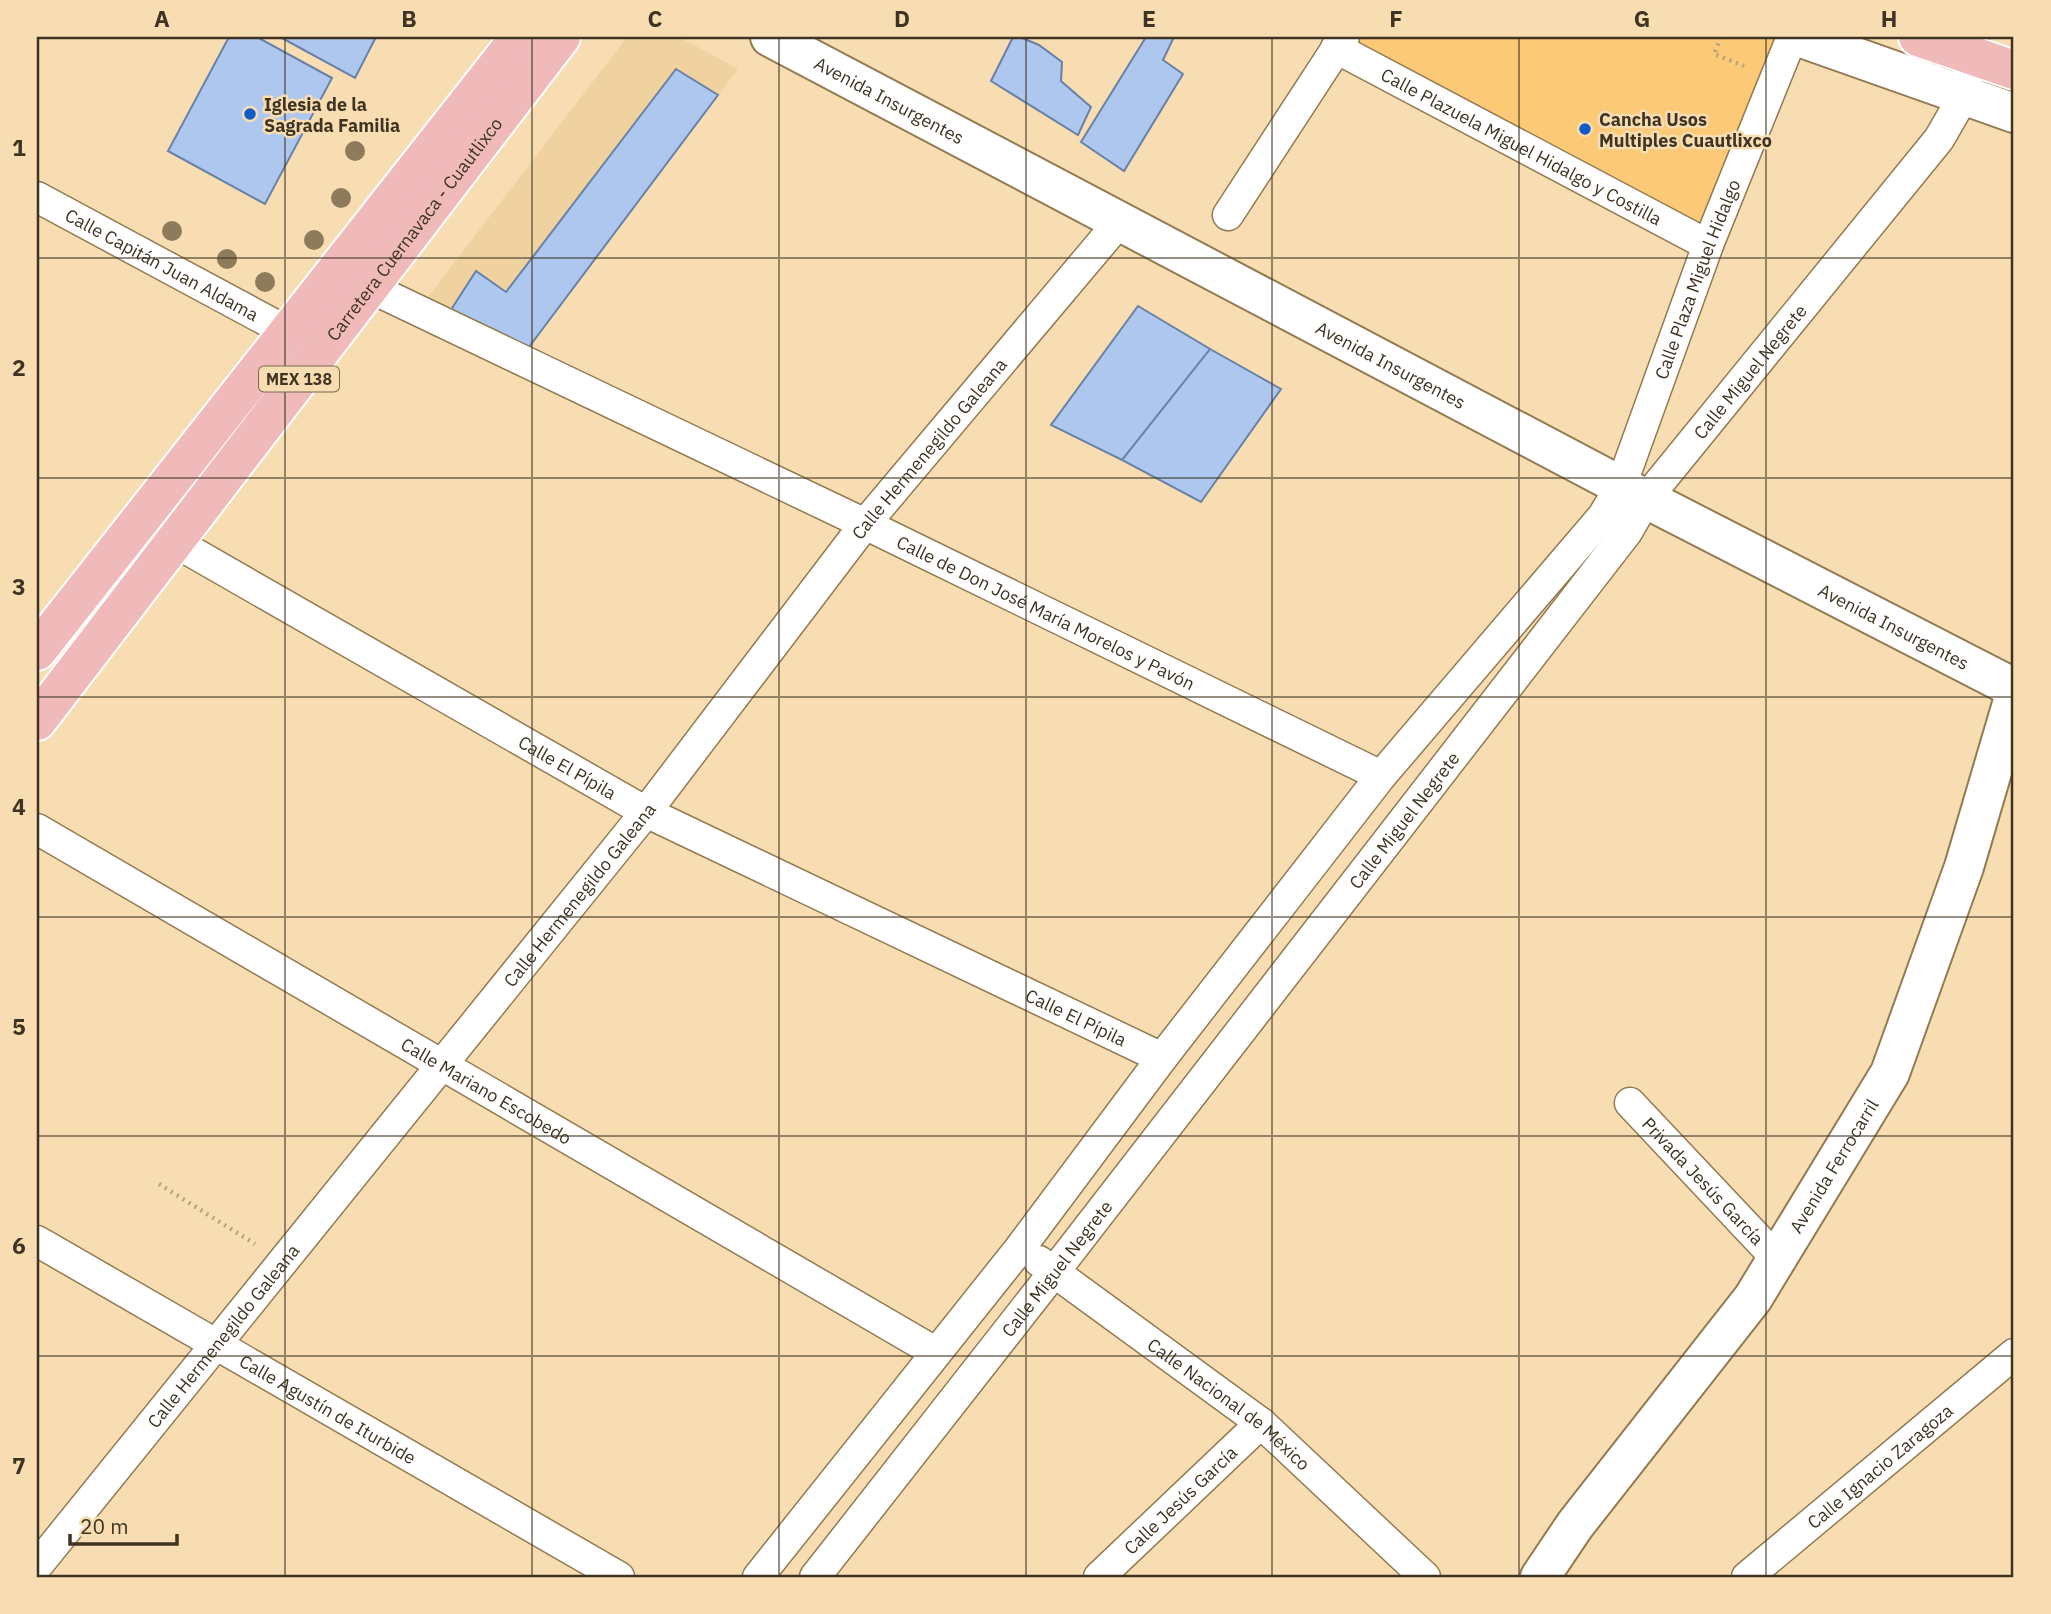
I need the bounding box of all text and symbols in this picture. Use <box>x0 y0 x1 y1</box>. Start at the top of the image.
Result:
text: A <box>154 3 170 33</box>
text: B <box>401 3 417 33</box>
text: C <box>648 3 663 33</box>
text: D <box>894 3 910 33</box>
text: E <box>1142 3 1156 33</box>
text: F <box>1389 3 1403 33</box>
text: G <box>1634 3 1650 33</box>
text: H <box>1881 3 1897 33</box>
street label: Avenida Insurgentes <box>811 51 968 149</box>
street label: Calle Plazuela Miguel Hidalgo y Costilla <box>1377 63 1666 230</box>
place label: Iglesia de la Sagrada Familia <box>264 93 400 137</box>
marker: Iglesia de la Sagrada Familia <box>242 106 258 122</box>
place label: Cancha Usos Multiples Cuautlixco <box>1599 108 1772 152</box>
street label: Carretera Cuernavaca - Cuautlixco <box>321 112 507 345</box>
marker: Cancha Usos Multiples Cuautlixco <box>1577 121 1593 137</box>
text: 1 <box>12 132 26 162</box>
street label: Calle Plaza Miguel Hidalgo <box>1649 176 1745 382</box>
street label: Calle Capitán Juan Aldama <box>61 203 263 326</box>
street label: Calle Miguel Negrete <box>1688 299 1812 444</box>
street label: Avenida Insurgentes <box>1312 316 1470 413</box>
text: 2 <box>12 352 26 382</box>
street label: Calle Hermenegildo Galeana <box>846 353 1012 544</box>
road number: MEX 138 <box>259 366 339 392</box>
street label: Calle de Don José María Morelos y Pavón <box>893 530 1199 695</box>
text: 3 <box>12 571 26 601</box>
street label: Avenida Insurgentes <box>1815 578 1973 674</box>
street label: Calle El Pípila <box>514 730 621 804</box>
street label: Calle Miguel Negrete <box>1344 747 1464 893</box>
text: 4 <box>12 791 26 821</box>
street label: Calle Hermenegildo Galeana <box>498 798 661 991</box>
street label: Calle El Pípila <box>1022 983 1131 1051</box>
text: 5 <box>12 1011 26 1041</box>
street label: Calle Mariano Escobedo <box>397 1032 576 1149</box>
street label: Avenida Ferrocarril <box>1784 1094 1883 1237</box>
street label: Privada Jesús García <box>1638 1112 1769 1250</box>
street label: Calle Miguel Negrete <box>996 1195 1117 1341</box>
text: 6 <box>12 1230 26 1260</box>
street label: Calle Hermenegildo Galeana <box>142 1239 304 1432</box>
street label: Calle Nacional de México <box>1143 1333 1315 1475</box>
street label: Calle Agustín de Iturbide <box>236 1349 420 1469</box>
street label: Calle Ignacio Zaragoza <box>1802 1398 1958 1534</box>
street label: Calle Jesús García <box>1119 1440 1242 1559</box>
text: 7 <box>12 1450 26 1480</box>
scale bar <box>70 1502 177 1546</box>
text: 20 m <box>80 1512 129 1540</box>

